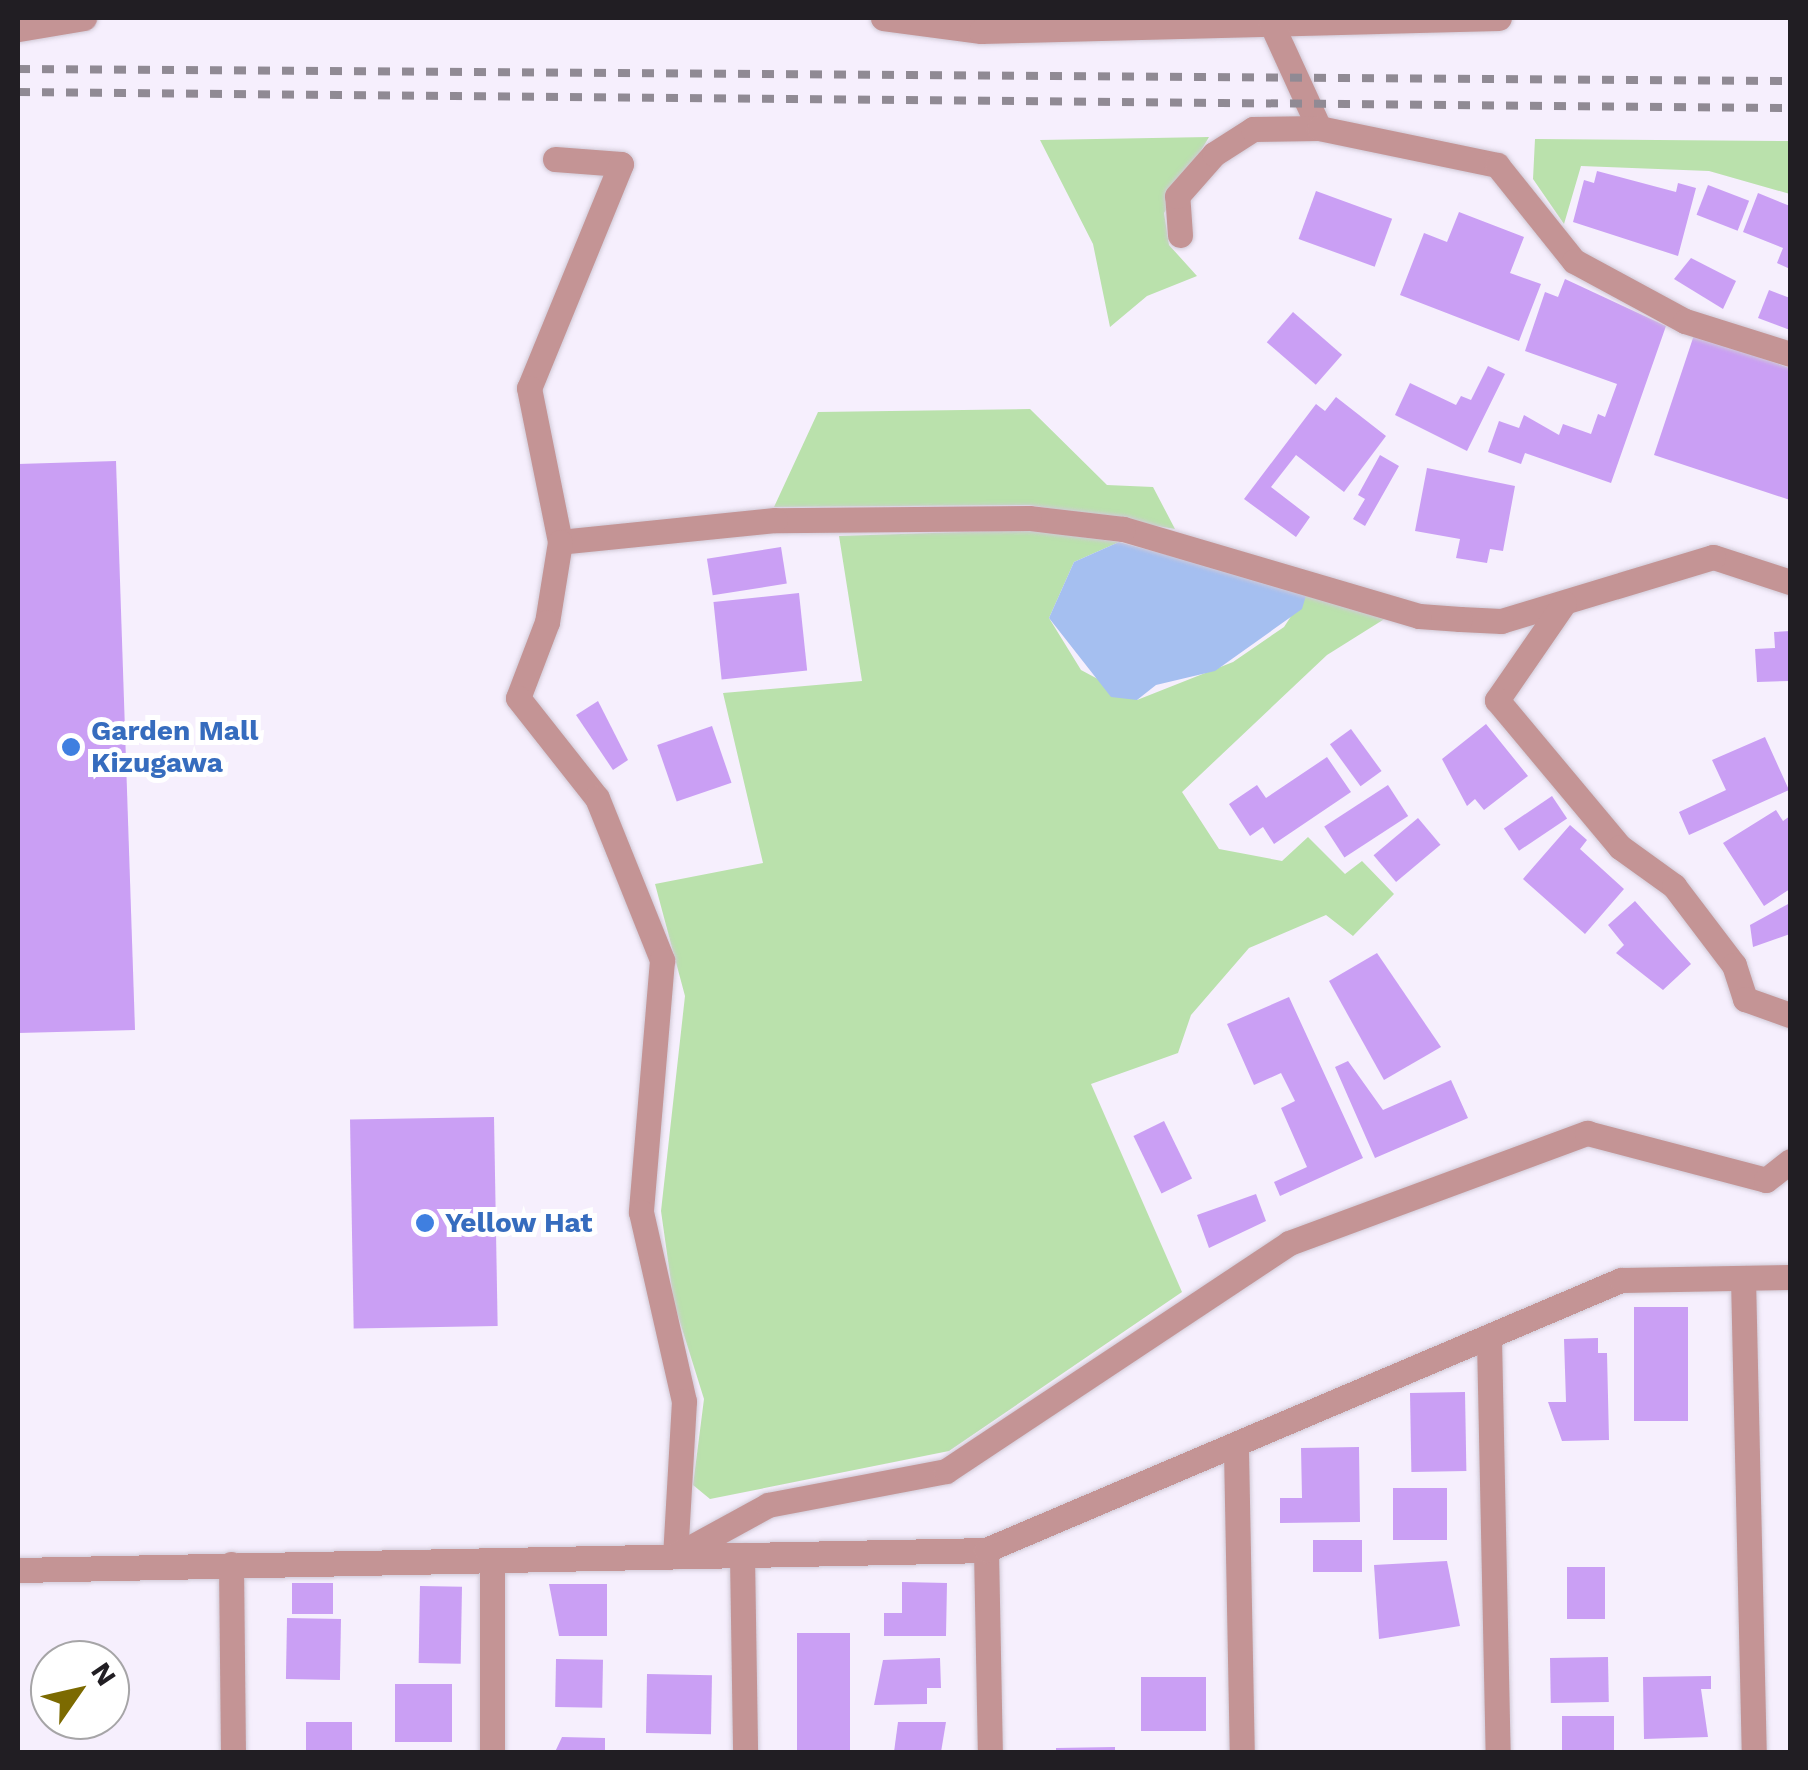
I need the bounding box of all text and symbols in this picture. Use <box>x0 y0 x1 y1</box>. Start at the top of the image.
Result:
place label: Garden Mall Kizugawa <box>91 714 258 780</box>
marker: Garden Mall Kizugawa <box>60 736 82 758</box>
place label: Yellow Hat <box>445 1206 593 1240</box>
marker: Yellow Hat <box>414 1212 436 1234</box>
north arrow <box>30 1640 130 1740</box>
text: N <box>84 1656 123 1692</box>

